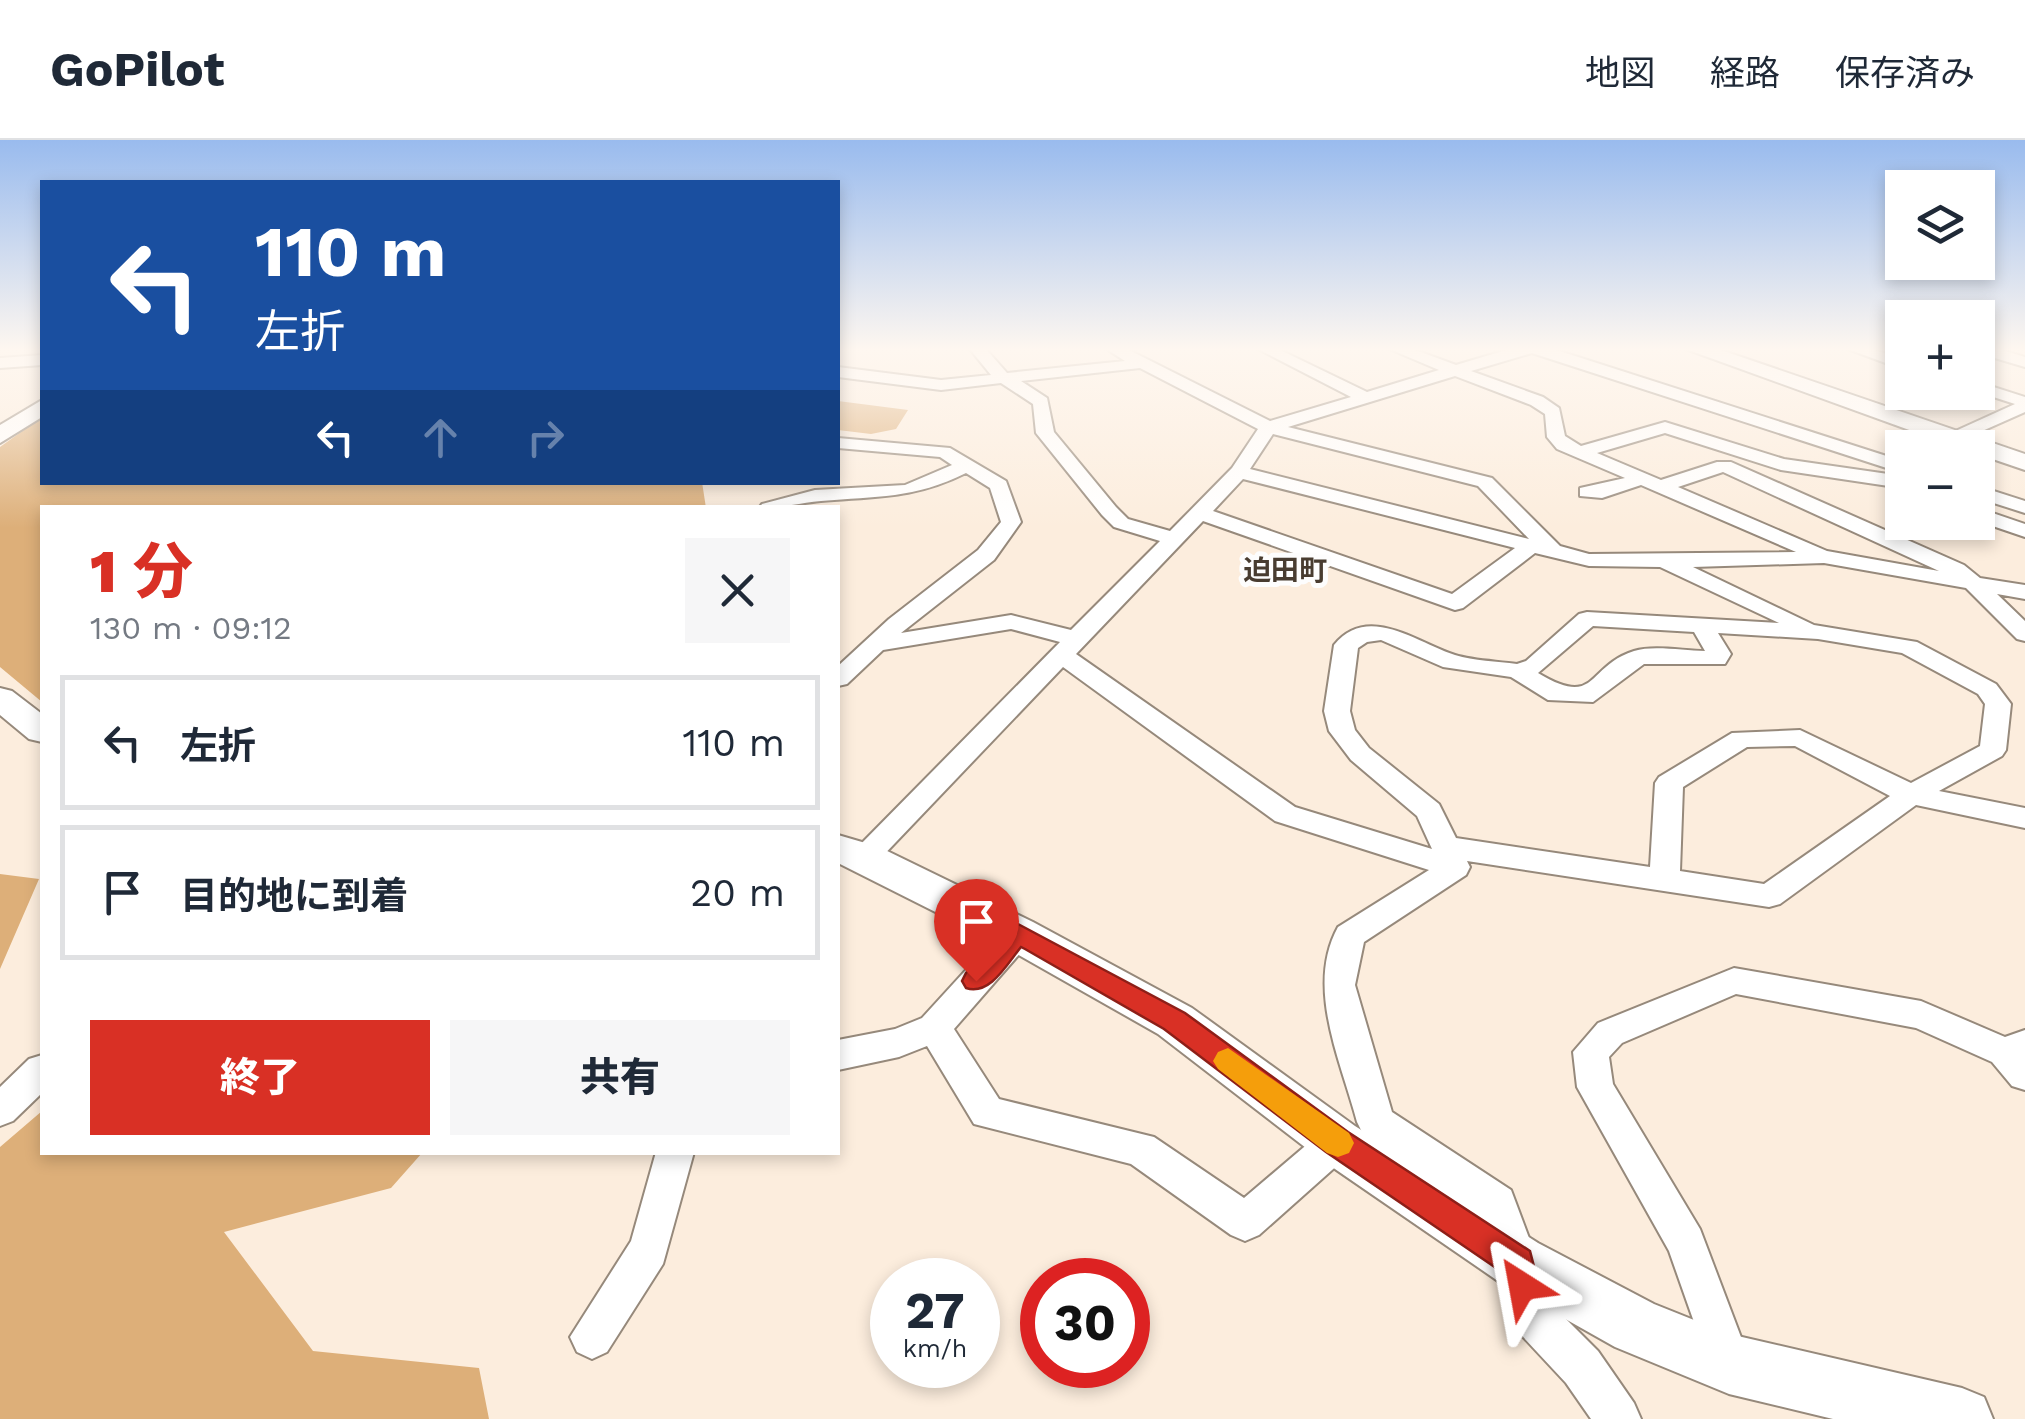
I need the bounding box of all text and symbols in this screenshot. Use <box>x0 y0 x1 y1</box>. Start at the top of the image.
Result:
text: GoPilot <box>50 41 225 98</box>
text: 地図 <box>1585 52 1655 94</box>
text: 経路 <box>1710 52 1780 94</box>
text: 保存済み <box>1835 52 1975 94</box>
map controls <box>1885 170 1995 540</box>
button: layers <box>1885 170 1995 280</box>
text: 110 m <box>255 211 446 293</box>
icon: left <box>90 220 220 350</box>
button: + <box>1885 300 1995 410</box>
text: 左折 <box>255 305 345 358</box>
icon: left <box>308 410 363 465</box>
icon: ahead <box>413 410 468 465</box>
icon: right <box>518 410 573 465</box>
button: − <box>1885 430 1995 540</box>
text: 1 分 <box>90 536 193 607</box>
button: close <box>685 538 790 643</box>
district label: 迫田町 <box>1243 554 1327 587</box>
text: 130 m · 09:12 <box>90 609 292 647</box>
icon: left <box>95 715 150 770</box>
text: 110 m <box>683 721 785 765</box>
text: 左折 <box>180 724 256 768</box>
icon: arrive <box>95 865 150 920</box>
text: 20 m <box>690 871 785 915</box>
text: 目的地に到着 <box>180 874 408 918</box>
pin <box>934 879 1019 982</box>
icon: arrive <box>949 894 1004 949</box>
button: 終了 <box>90 1020 430 1135</box>
button: 共有 <box>450 1020 790 1135</box>
position arrow <box>1470 1234 1574 1338</box>
speed limit sign: 30 <box>1020 1258 1150 1388</box>
text: 27 <box>905 1281 965 1340</box>
text: km/h <box>903 1334 967 1363</box>

